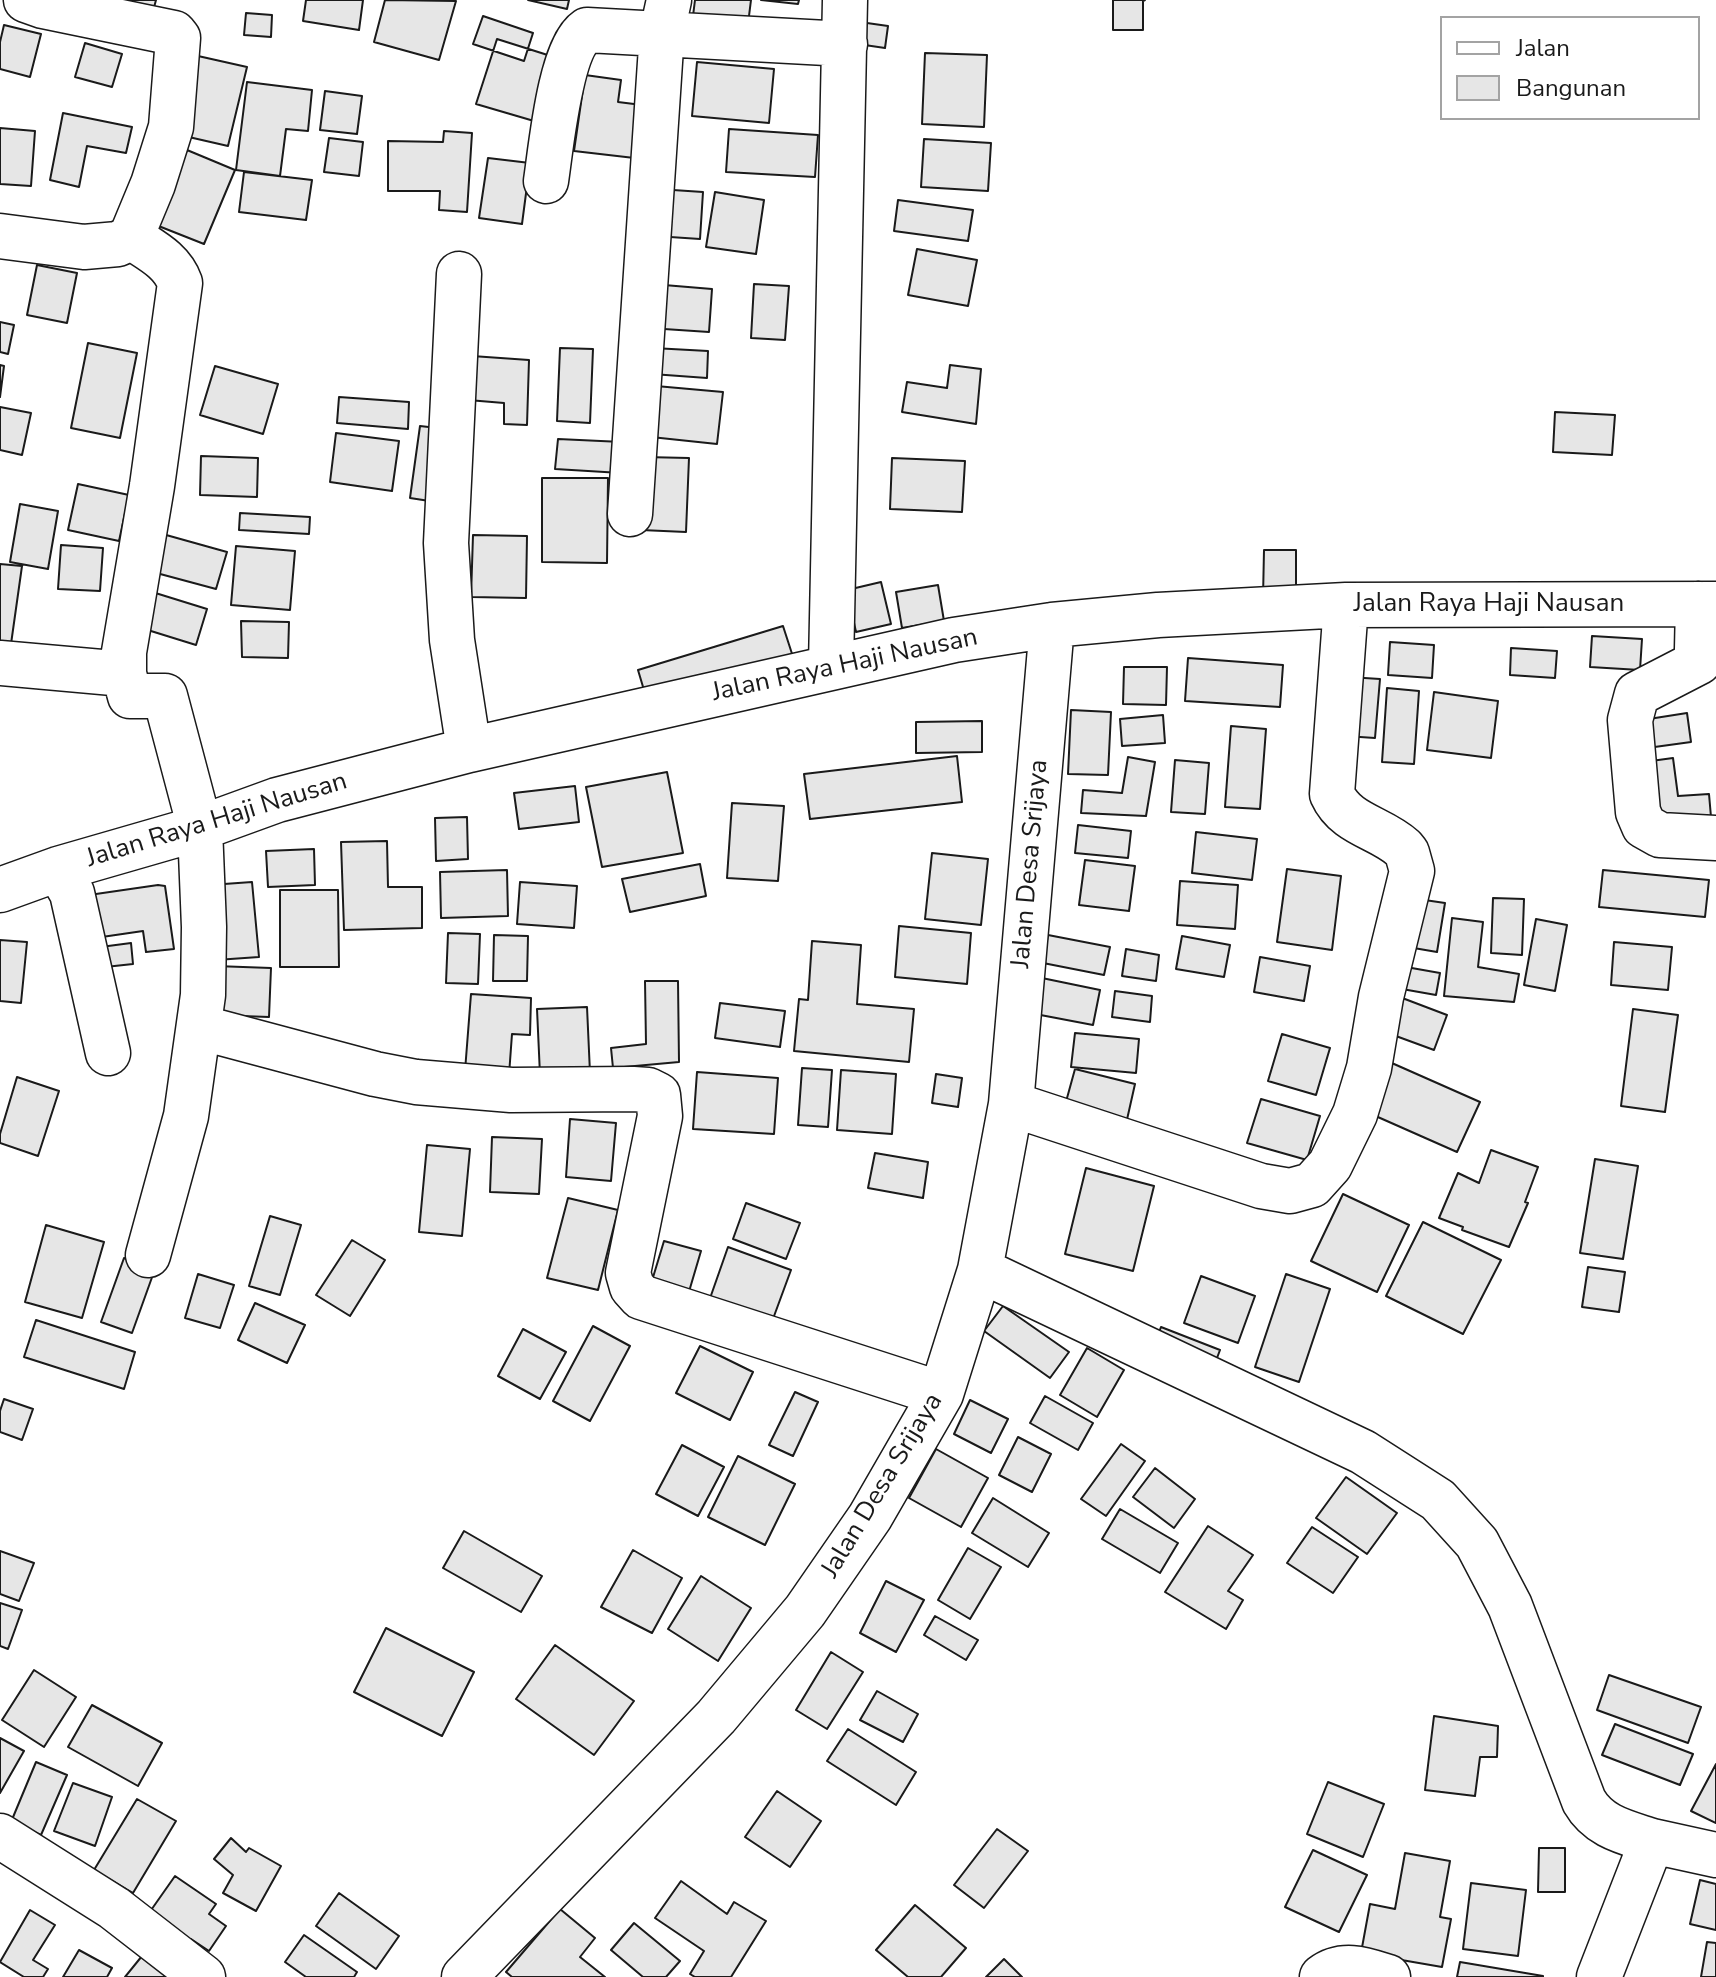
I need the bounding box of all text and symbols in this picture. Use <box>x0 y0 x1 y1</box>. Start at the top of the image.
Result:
legend <box>1440 16 1700 120</box>
text: Jalan <box>1516 32 1570 64</box>
text: Bangunan <box>1516 72 1626 104</box>
street label: Jalan Raya Haji Nausan <box>1354 589 1624 621</box>
street label: Jalan Raya Haji Nausan <box>709 623 981 709</box>
street label: Jalan Desa Srijaya <box>1006 758 1056 970</box>
street label: Jalan Raya Haji Nausan <box>83 766 351 876</box>
street label: Jalan Desa Srijaya <box>816 1388 950 1584</box>

